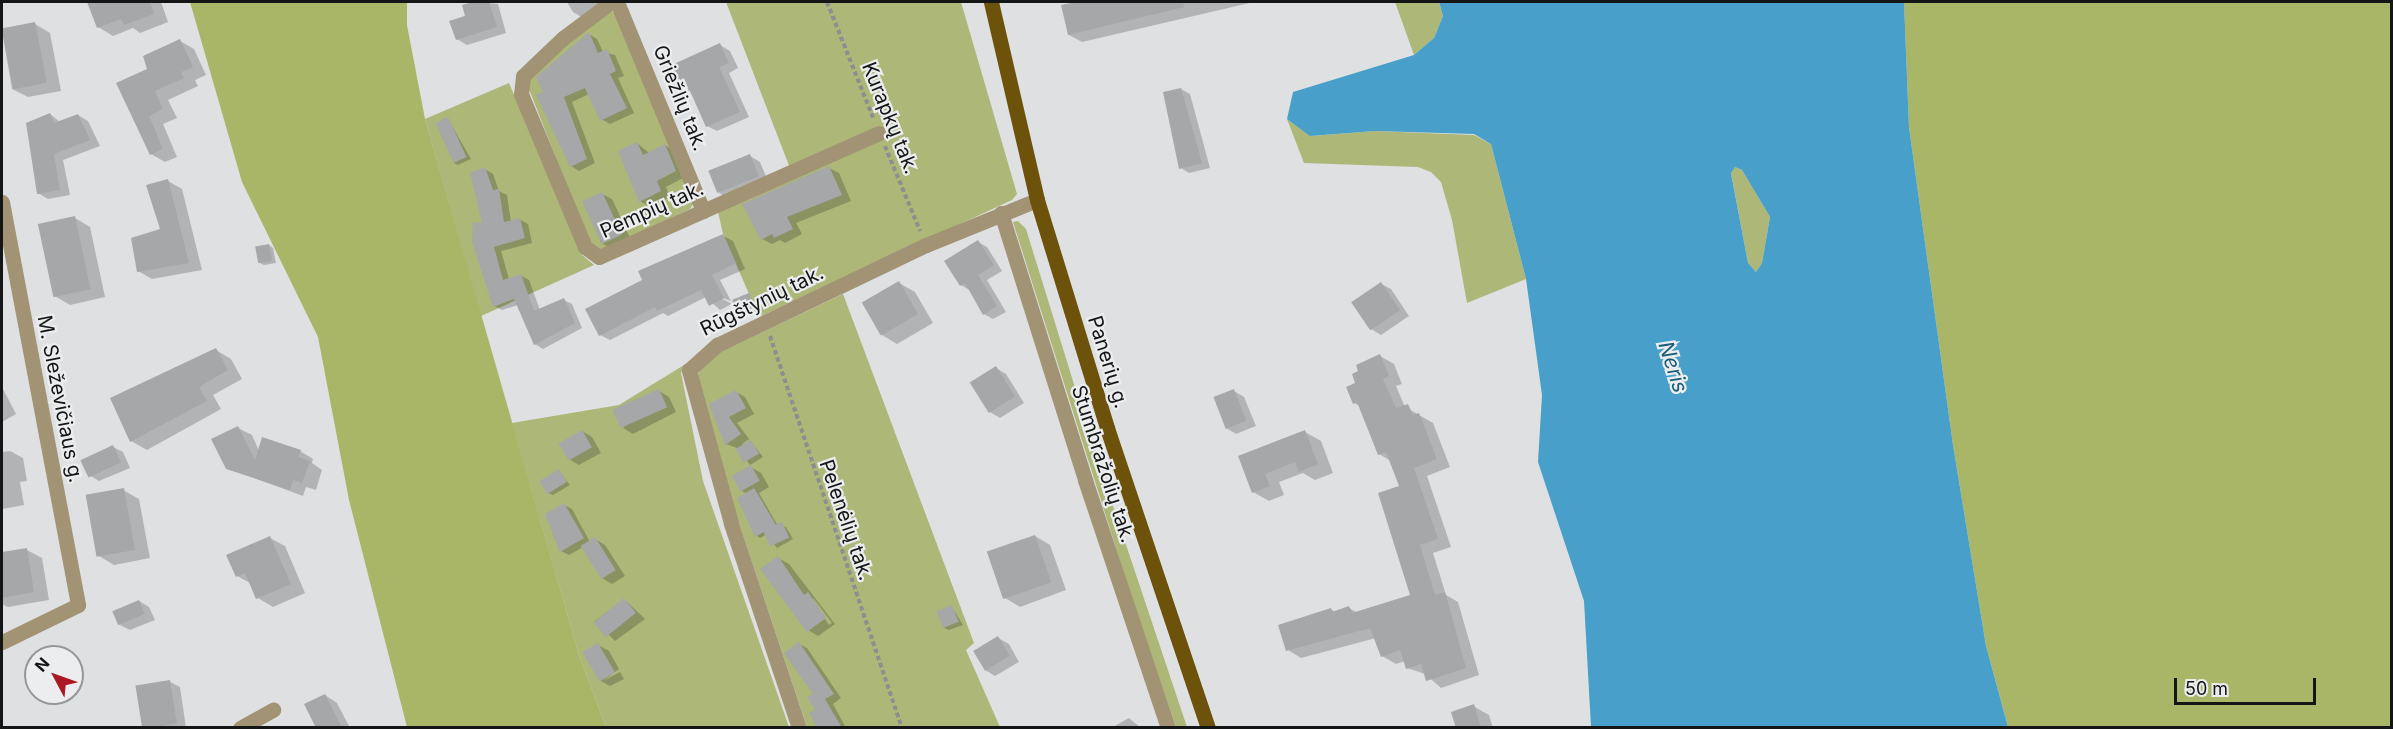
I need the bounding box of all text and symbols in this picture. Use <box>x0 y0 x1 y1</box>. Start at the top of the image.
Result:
street label: Griežlių tak. <box>648 42 712 154</box>
street label: Kurapkų tak. <box>857 59 923 177</box>
street label: Pempių tak. <box>596 176 708 244</box>
street label: Rūgštynių tak. <box>696 261 828 341</box>
street label: M. Sleževičiaus g. <box>32 313 88 485</box>
street label: Panerių g. <box>1083 313 1133 411</box>
water label: Neris <box>1653 338 1693 396</box>
street label: Stumbražolių tak. <box>1066 382 1140 546</box>
street label: Pelenėlių tak. <box>814 456 878 584</box>
north arrow <box>24 645 84 705</box>
text: N <box>30 653 53 676</box>
scale bar <box>2177 666 2320 704</box>
text: 50 m <box>2185 678 2228 699</box>

